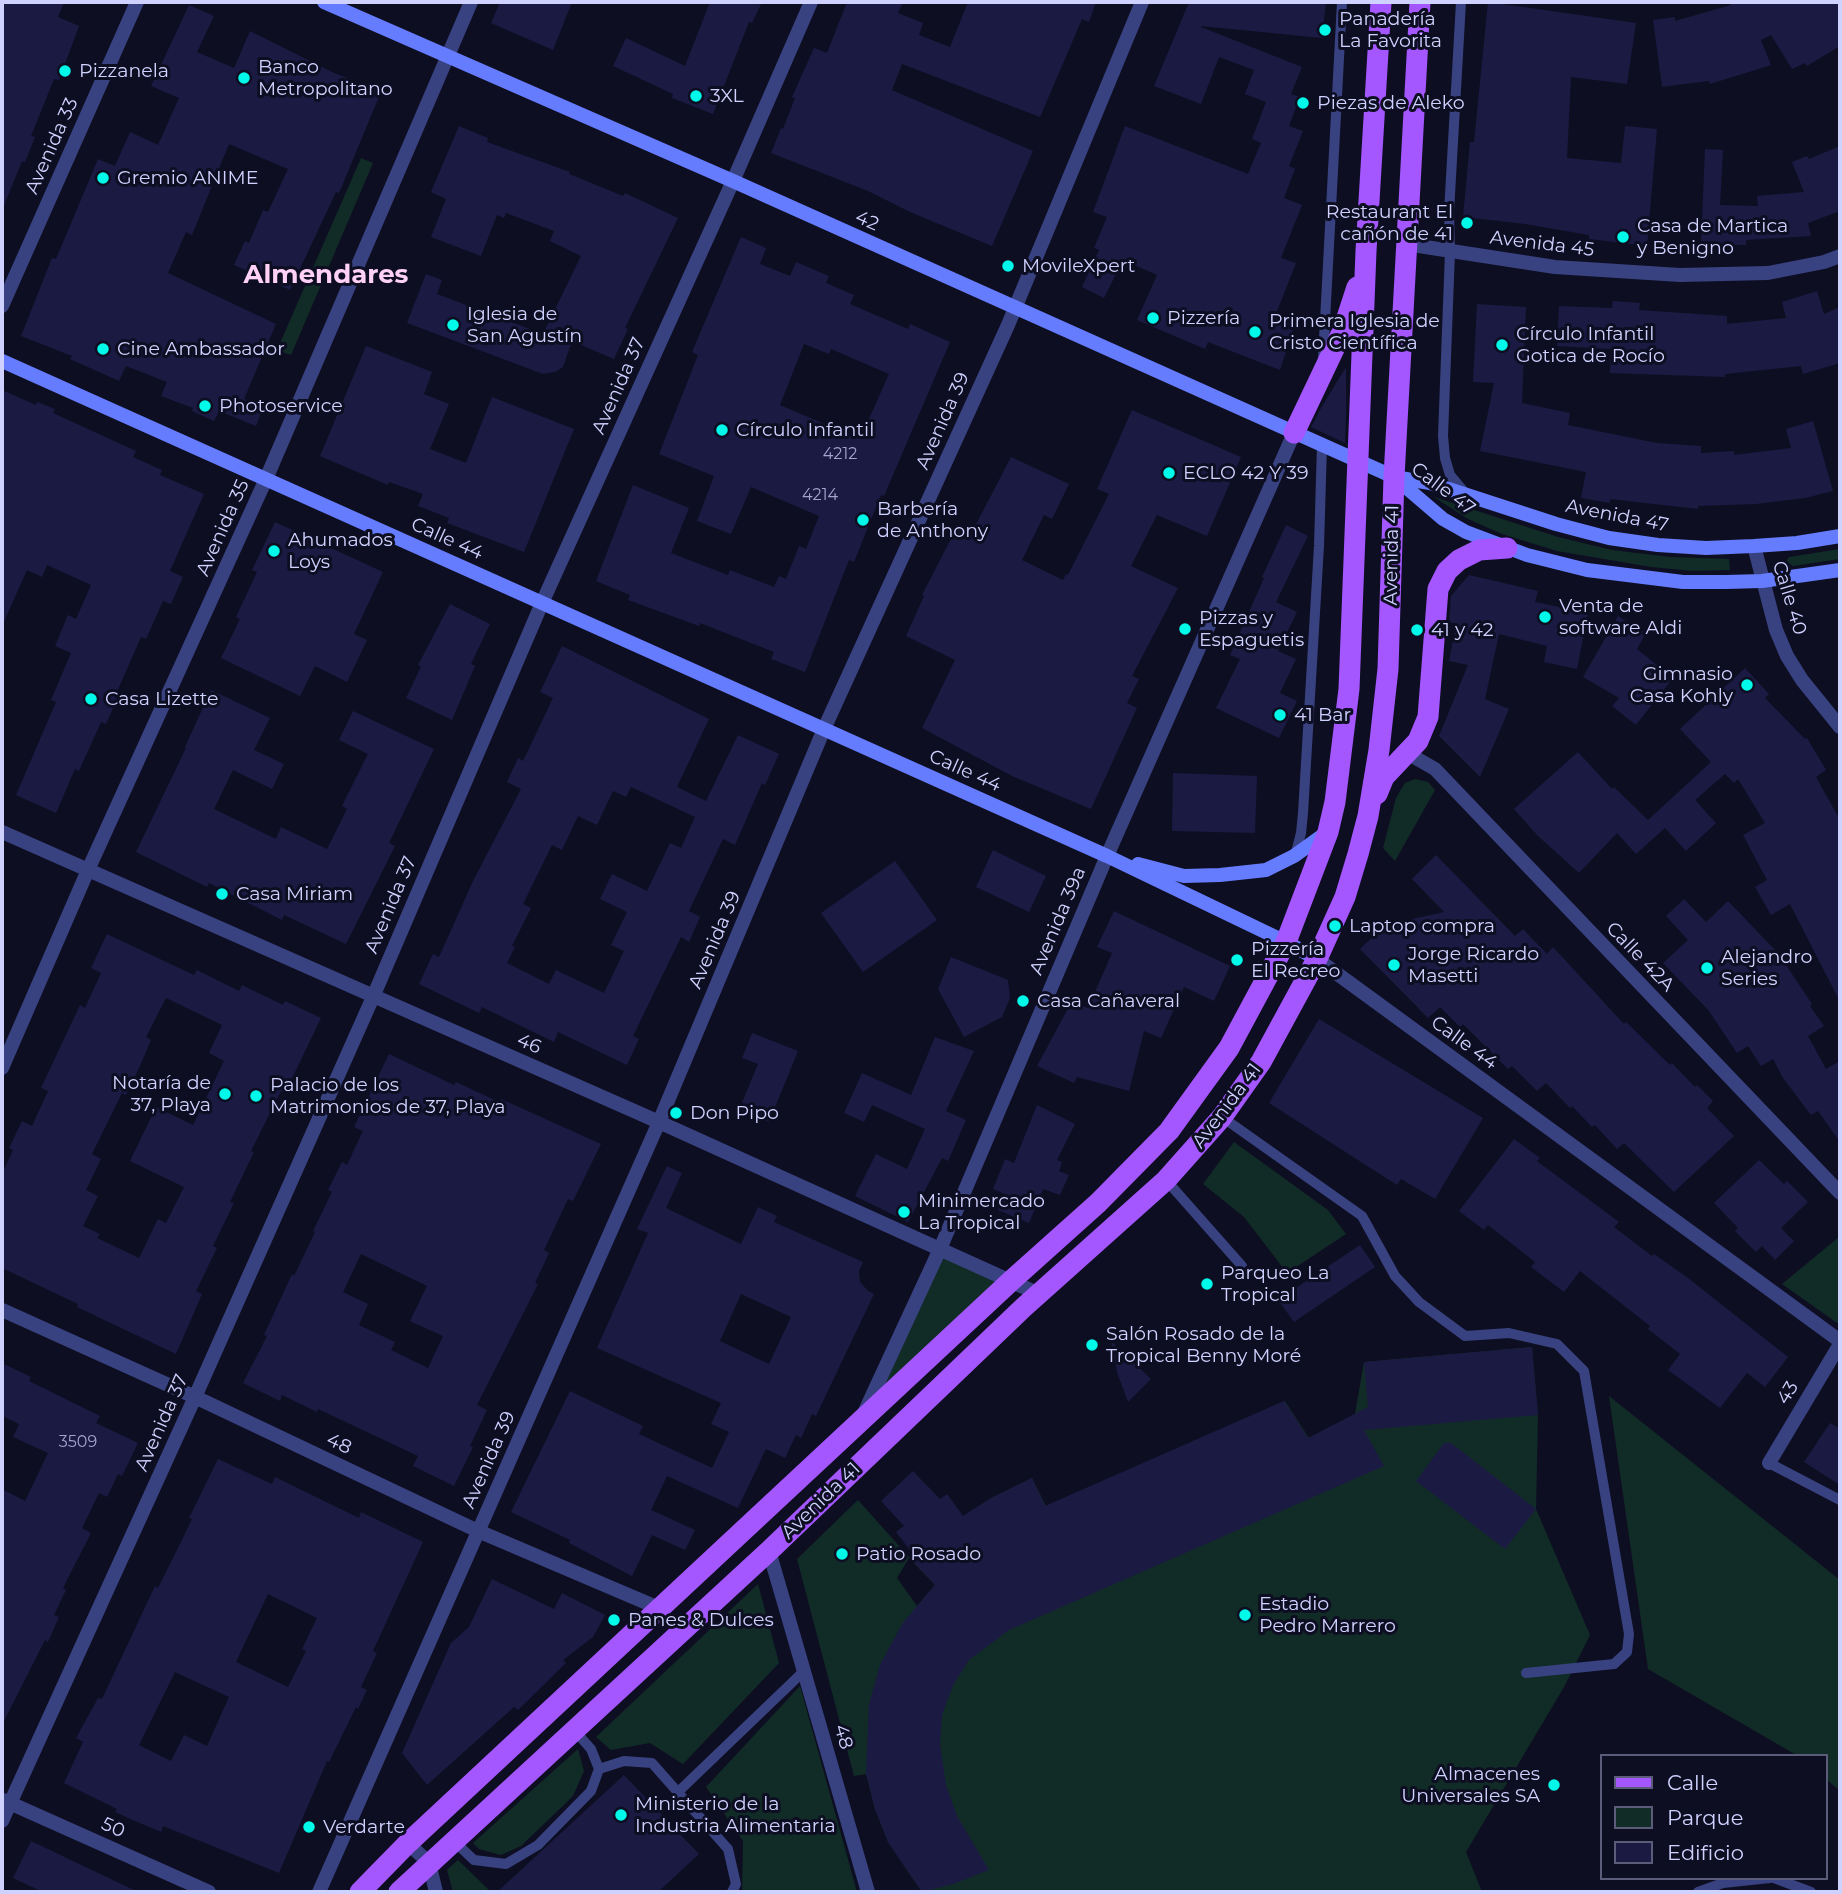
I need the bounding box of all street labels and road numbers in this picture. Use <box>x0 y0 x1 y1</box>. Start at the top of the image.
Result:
street label: Avenida 33 <box>21 94 83 198</box>
street label: 42 <box>852 206 882 236</box>
street label: Avenida 45 <box>1489 226 1595 262</box>
street label: Avenida 37 <box>588 334 650 438</box>
street label: Avenida 39 <box>911 369 975 473</box>
street label: Calle 47 <box>1407 458 1479 520</box>
street label: Avenida 35 <box>192 476 254 580</box>
street label: Avenida 47 <box>1564 495 1670 537</box>
street label: Avenida 41 <box>1380 505 1404 605</box>
street label: Calle 44 <box>407 513 487 565</box>
street label: Calle 40 <box>1767 558 1811 638</box>
street label: Calle 44 <box>925 745 1005 797</box>
street label: Avenida 37 <box>360 853 422 957</box>
street label: Avenida 39a <box>1025 864 1091 978</box>
street label: Avenida 39 <box>684 888 746 992</box>
street label: Calle 42A <box>1601 917 1679 997</box>
street label: Calle 44 <box>1426 1011 1502 1075</box>
street label: 46 <box>513 1029 545 1059</box>
street label: Avenida 41 <box>1188 1059 1266 1153</box>
street label: Avenida 37 <box>131 1371 193 1475</box>
street label: 43 <box>1772 1377 1804 1409</box>
street label: Avenida 39 <box>457 1408 521 1512</box>
street label: 48 <box>323 1428 355 1460</box>
street label: Avenida 41 <box>777 1458 865 1544</box>
street label: 48 <box>829 1722 857 1752</box>
street label: 50 <box>98 1813 128 1843</box>

